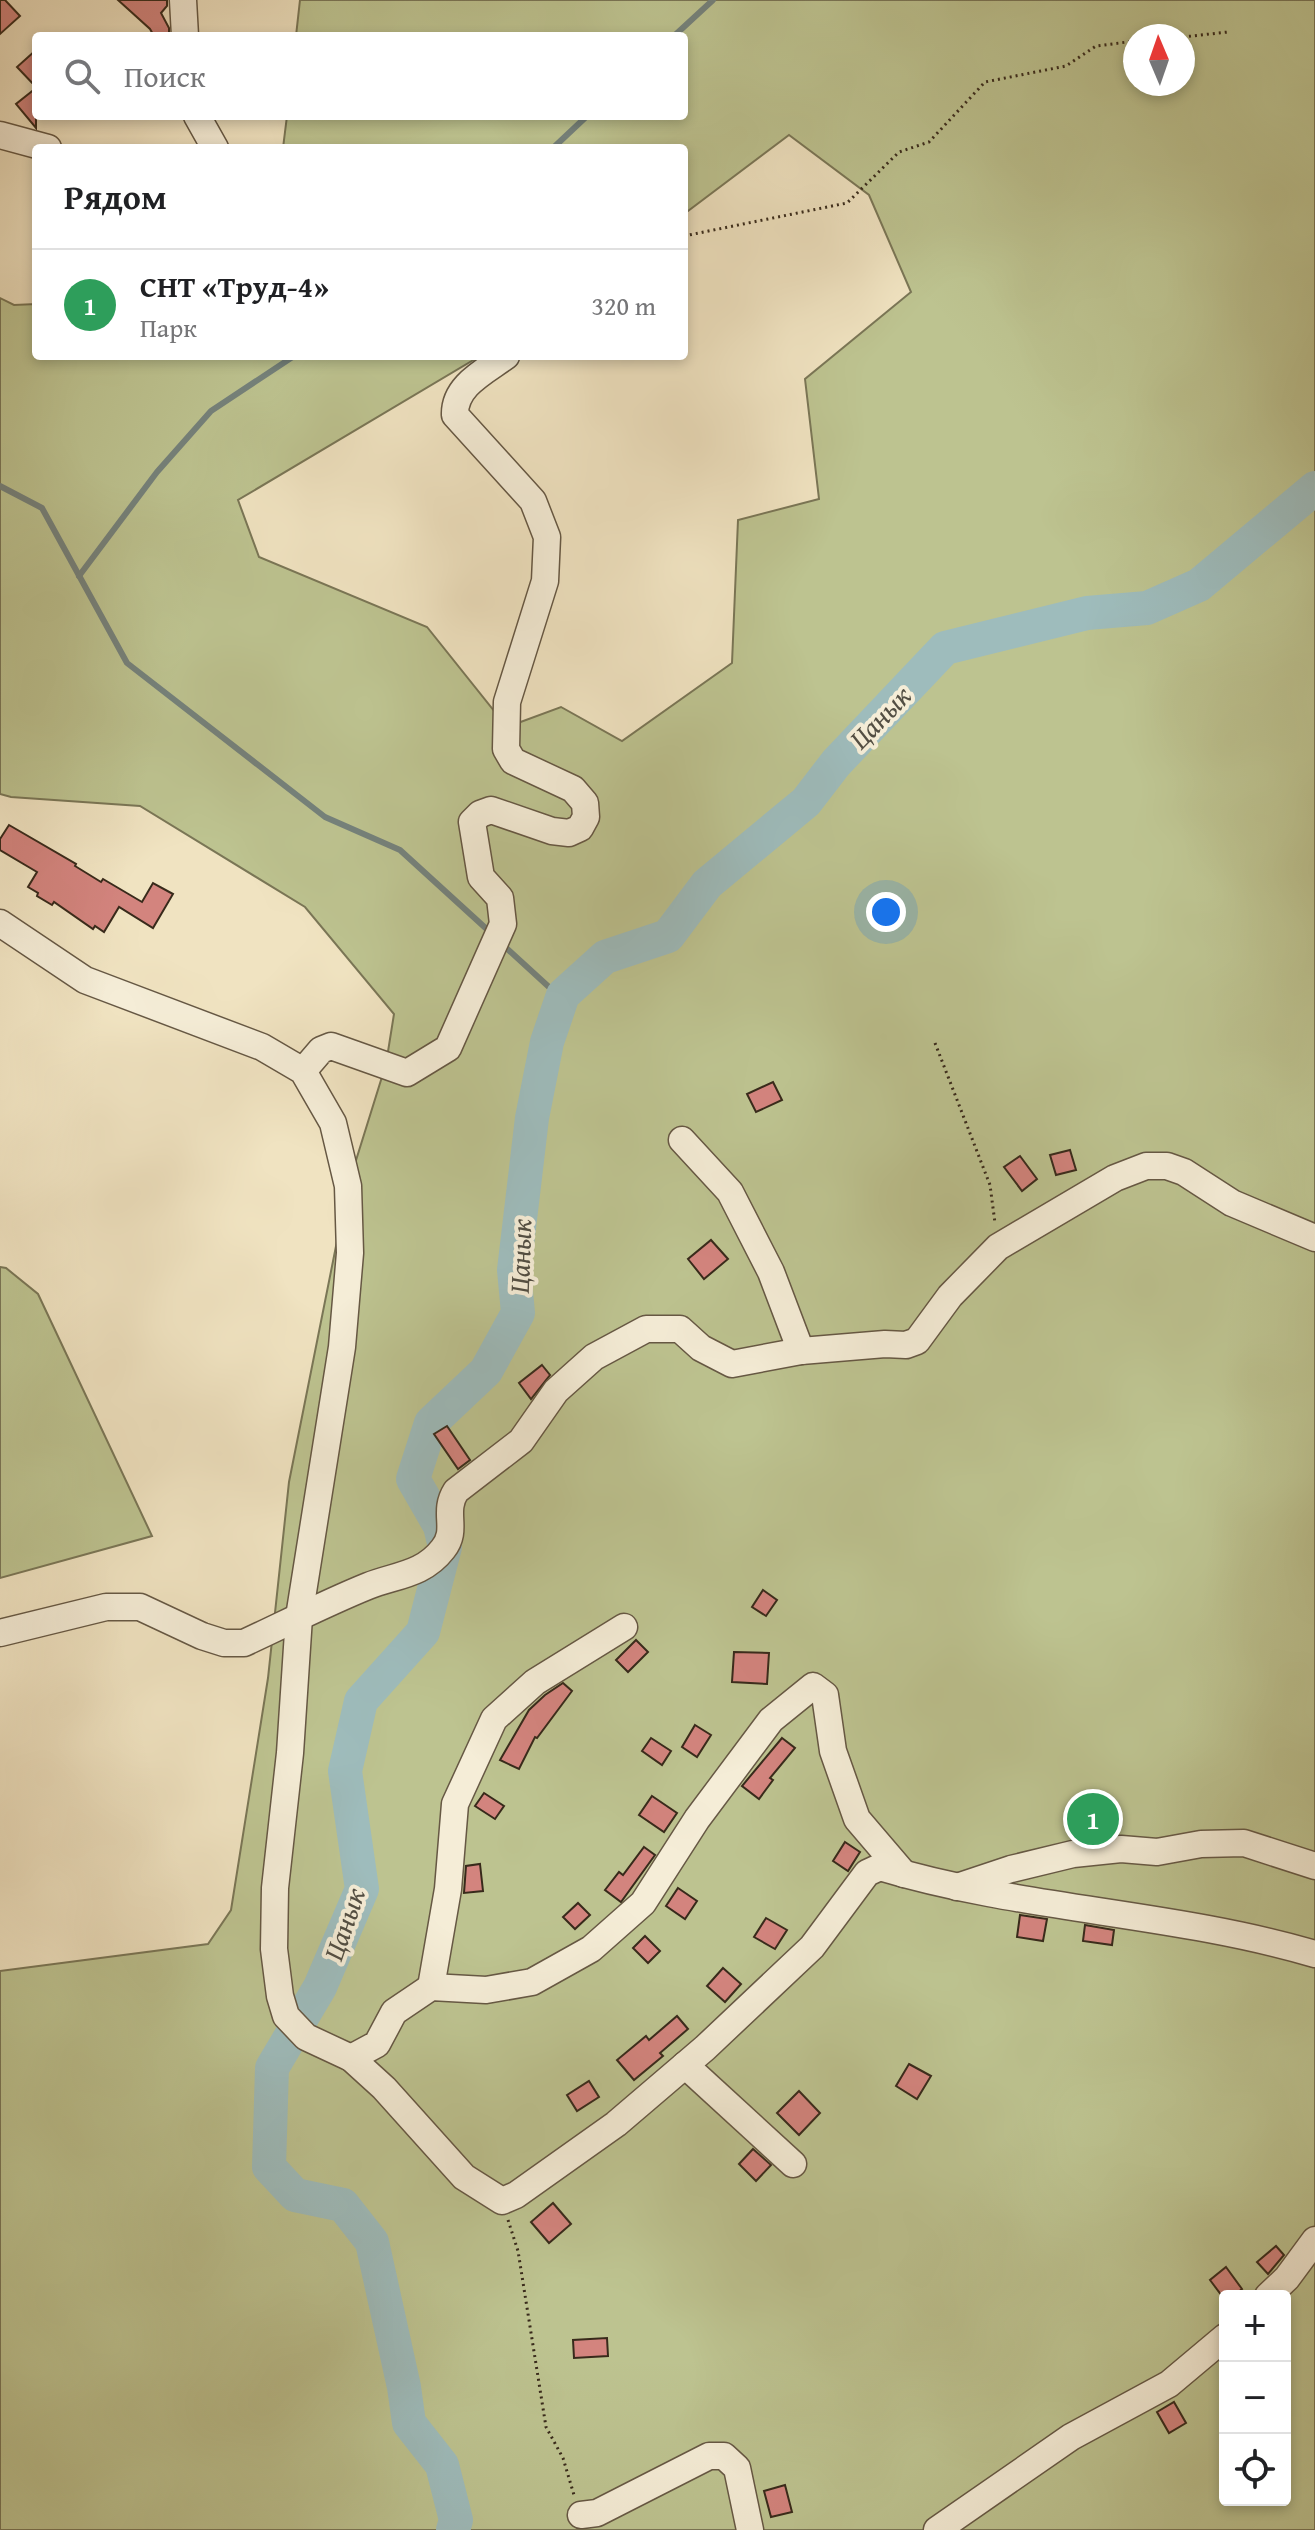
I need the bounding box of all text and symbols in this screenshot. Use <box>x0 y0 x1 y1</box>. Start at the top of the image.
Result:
north arrow <box>1123 24 1195 96</box>
search box <box>32 32 688 120</box>
icon: search <box>60 54 104 98</box>
text: Поиск <box>124 54 206 98</box>
text: Рядом <box>64 172 167 221</box>
text: СНТ «Труд-4» <box>140 264 329 308</box>
text: 1 <box>83 286 97 325</box>
text: 320 m <box>591 286 656 325</box>
text: Парк <box>140 308 197 347</box>
water label: Цанык <box>839 675 920 758</box>
your location <box>866 892 906 932</box>
water label: Цанык <box>498 1218 541 1294</box>
pin: 1 <box>1067 1789 1119 1849</box>
water label: Цанык <box>312 1882 375 1966</box>
map controls <box>1219 2290 1291 2506</box>
button: + <box>1219 2290 1291 2362</box>
button: − <box>1219 2362 1291 2434</box>
button: locate <box>1219 2434 1291 2506</box>

